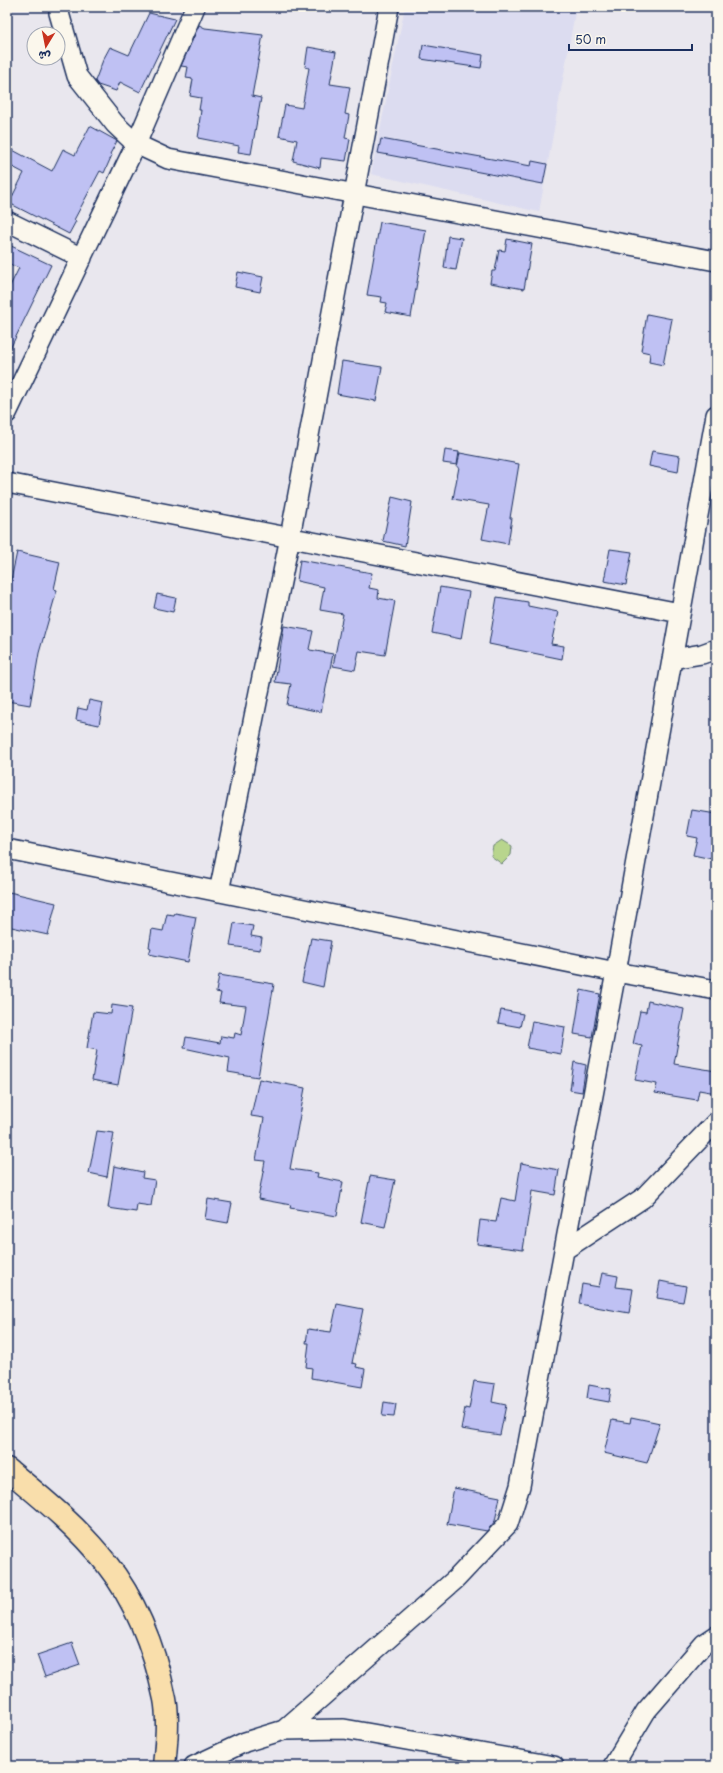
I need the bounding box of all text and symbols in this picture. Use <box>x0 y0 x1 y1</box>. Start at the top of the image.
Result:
north arrow <box>26 26 66 66</box>
scale bar <box>569 26 692 52</box>
text: 50 m <box>575 30 606 48</box>
text: ش <box>37 47 52 66</box>

